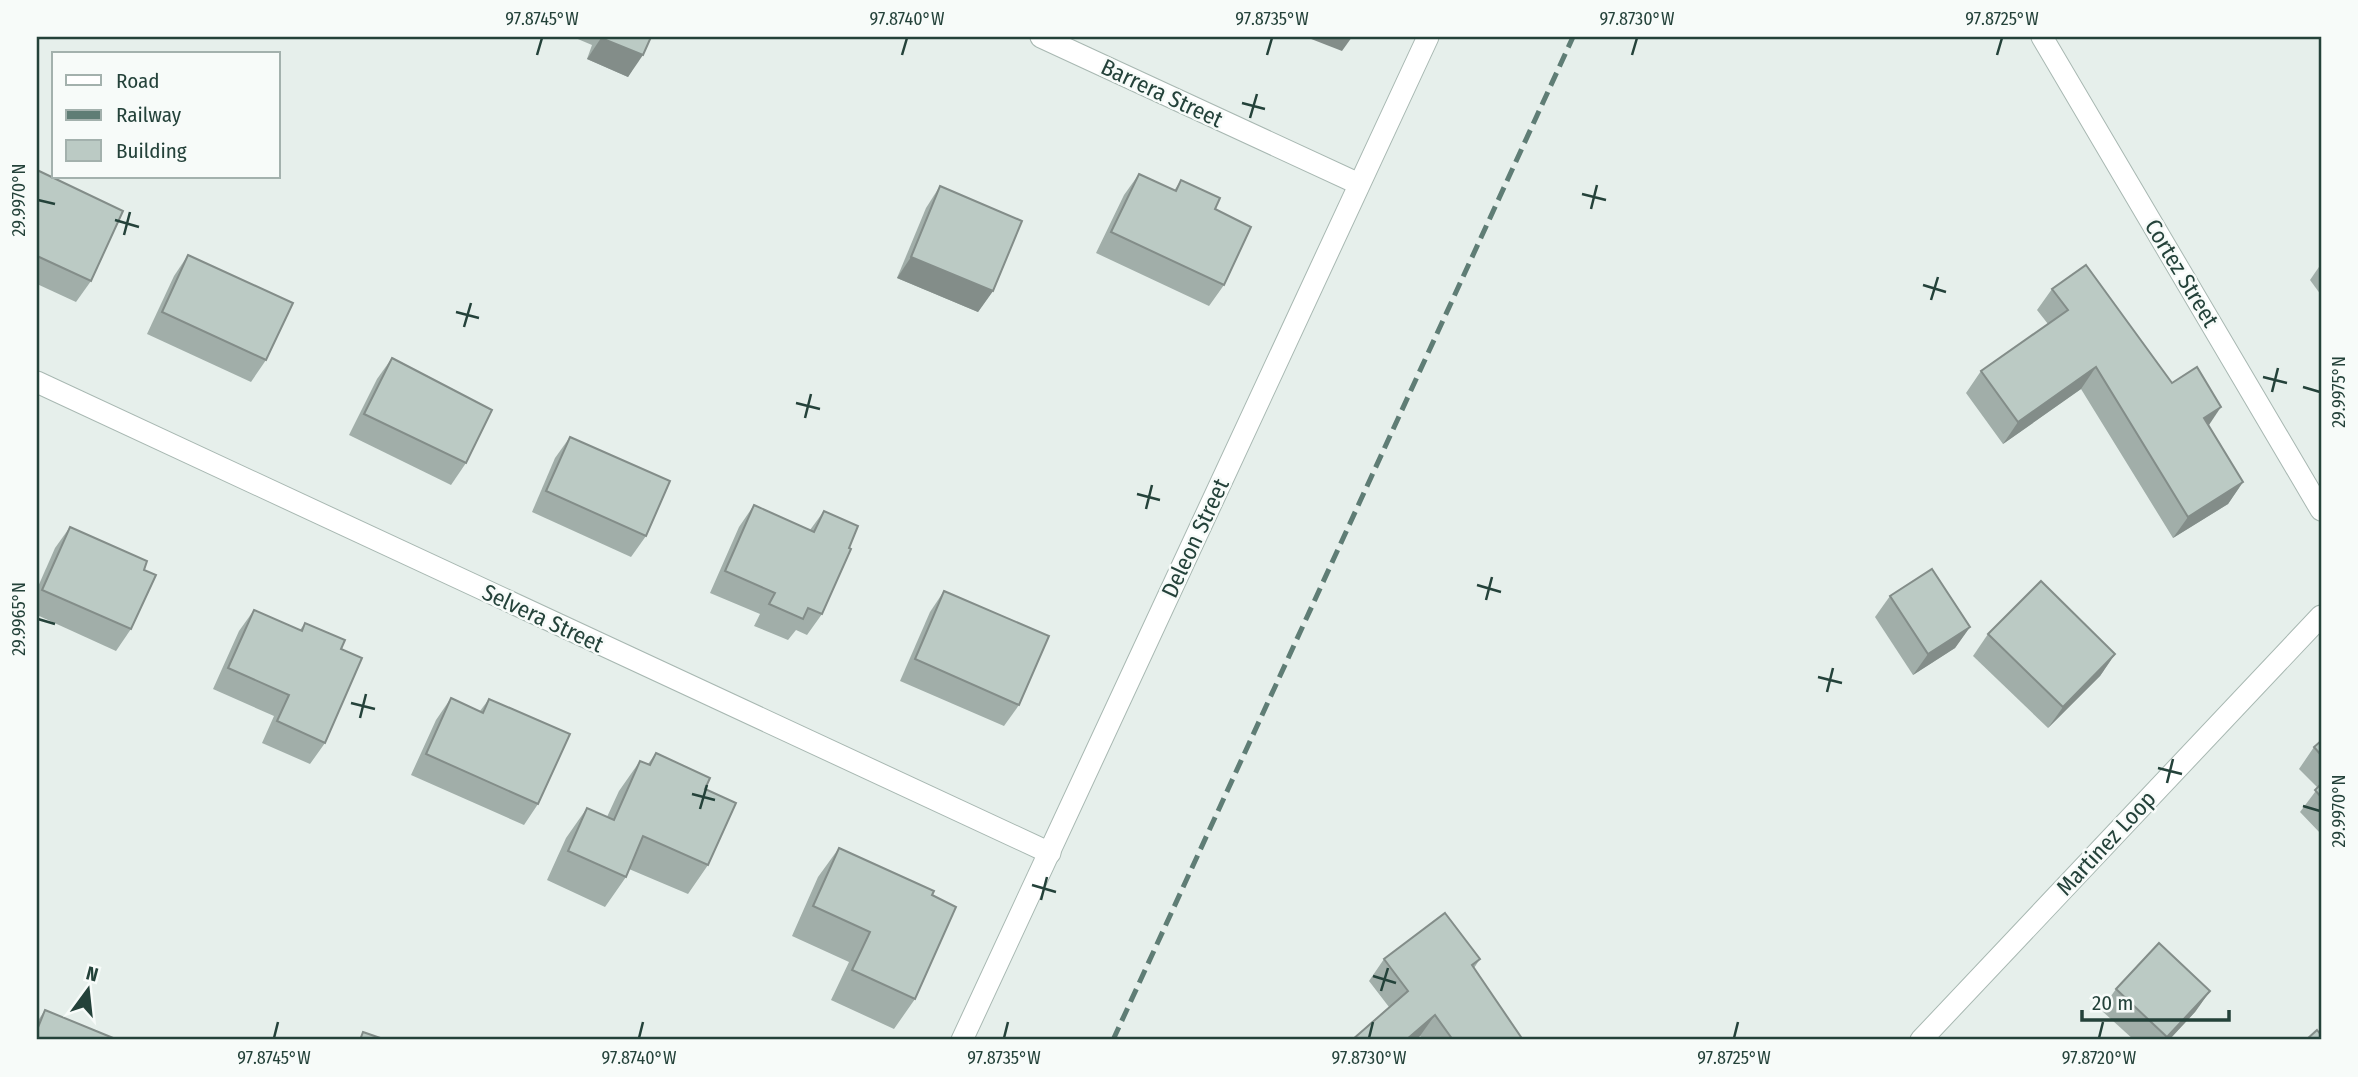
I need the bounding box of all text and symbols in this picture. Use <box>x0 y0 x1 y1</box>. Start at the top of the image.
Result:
text: 97.8745°W <box>505 8 579 30</box>
text: 97.8740°W <box>869 8 945 30</box>
text: 97.8735°W <box>1235 8 1309 30</box>
text: 97.8730°W <box>1600 8 1675 30</box>
text: 97.8725°W <box>1965 8 2039 30</box>
legend <box>52 52 280 178</box>
street label: Barrera Street <box>1097 53 1228 134</box>
text: Road <box>116 68 160 94</box>
text: Railway <box>116 102 182 128</box>
text: Building <box>116 138 187 164</box>
text: 29.9970°N <box>8 163 30 237</box>
street label: Cortez Street <box>2139 214 2225 332</box>
text: 29.9975°N <box>2328 356 2350 428</box>
street label: Deleon Street <box>1155 474 1235 602</box>
street label: Selvera Street <box>478 578 609 658</box>
text: 29.9965°N <box>8 582 30 656</box>
text: 29.9970°N <box>2328 774 2350 848</box>
street label: Martinez Loop <box>2050 785 2162 901</box>
north arrow <box>52 954 122 1024</box>
text: N <box>84 961 101 987</box>
scale bar <box>2082 979 2228 1023</box>
text: 20 m <box>2092 990 2133 1016</box>
text: 97.8745°W <box>237 1047 311 1069</box>
text: 97.8740°W <box>601 1047 677 1069</box>
text: 97.8735°W <box>967 1047 1041 1069</box>
text: 97.8730°W <box>1332 1047 1407 1069</box>
text: 97.8725°W <box>1697 1047 1771 1069</box>
text: 97.8720°W <box>2062 1047 2137 1069</box>

